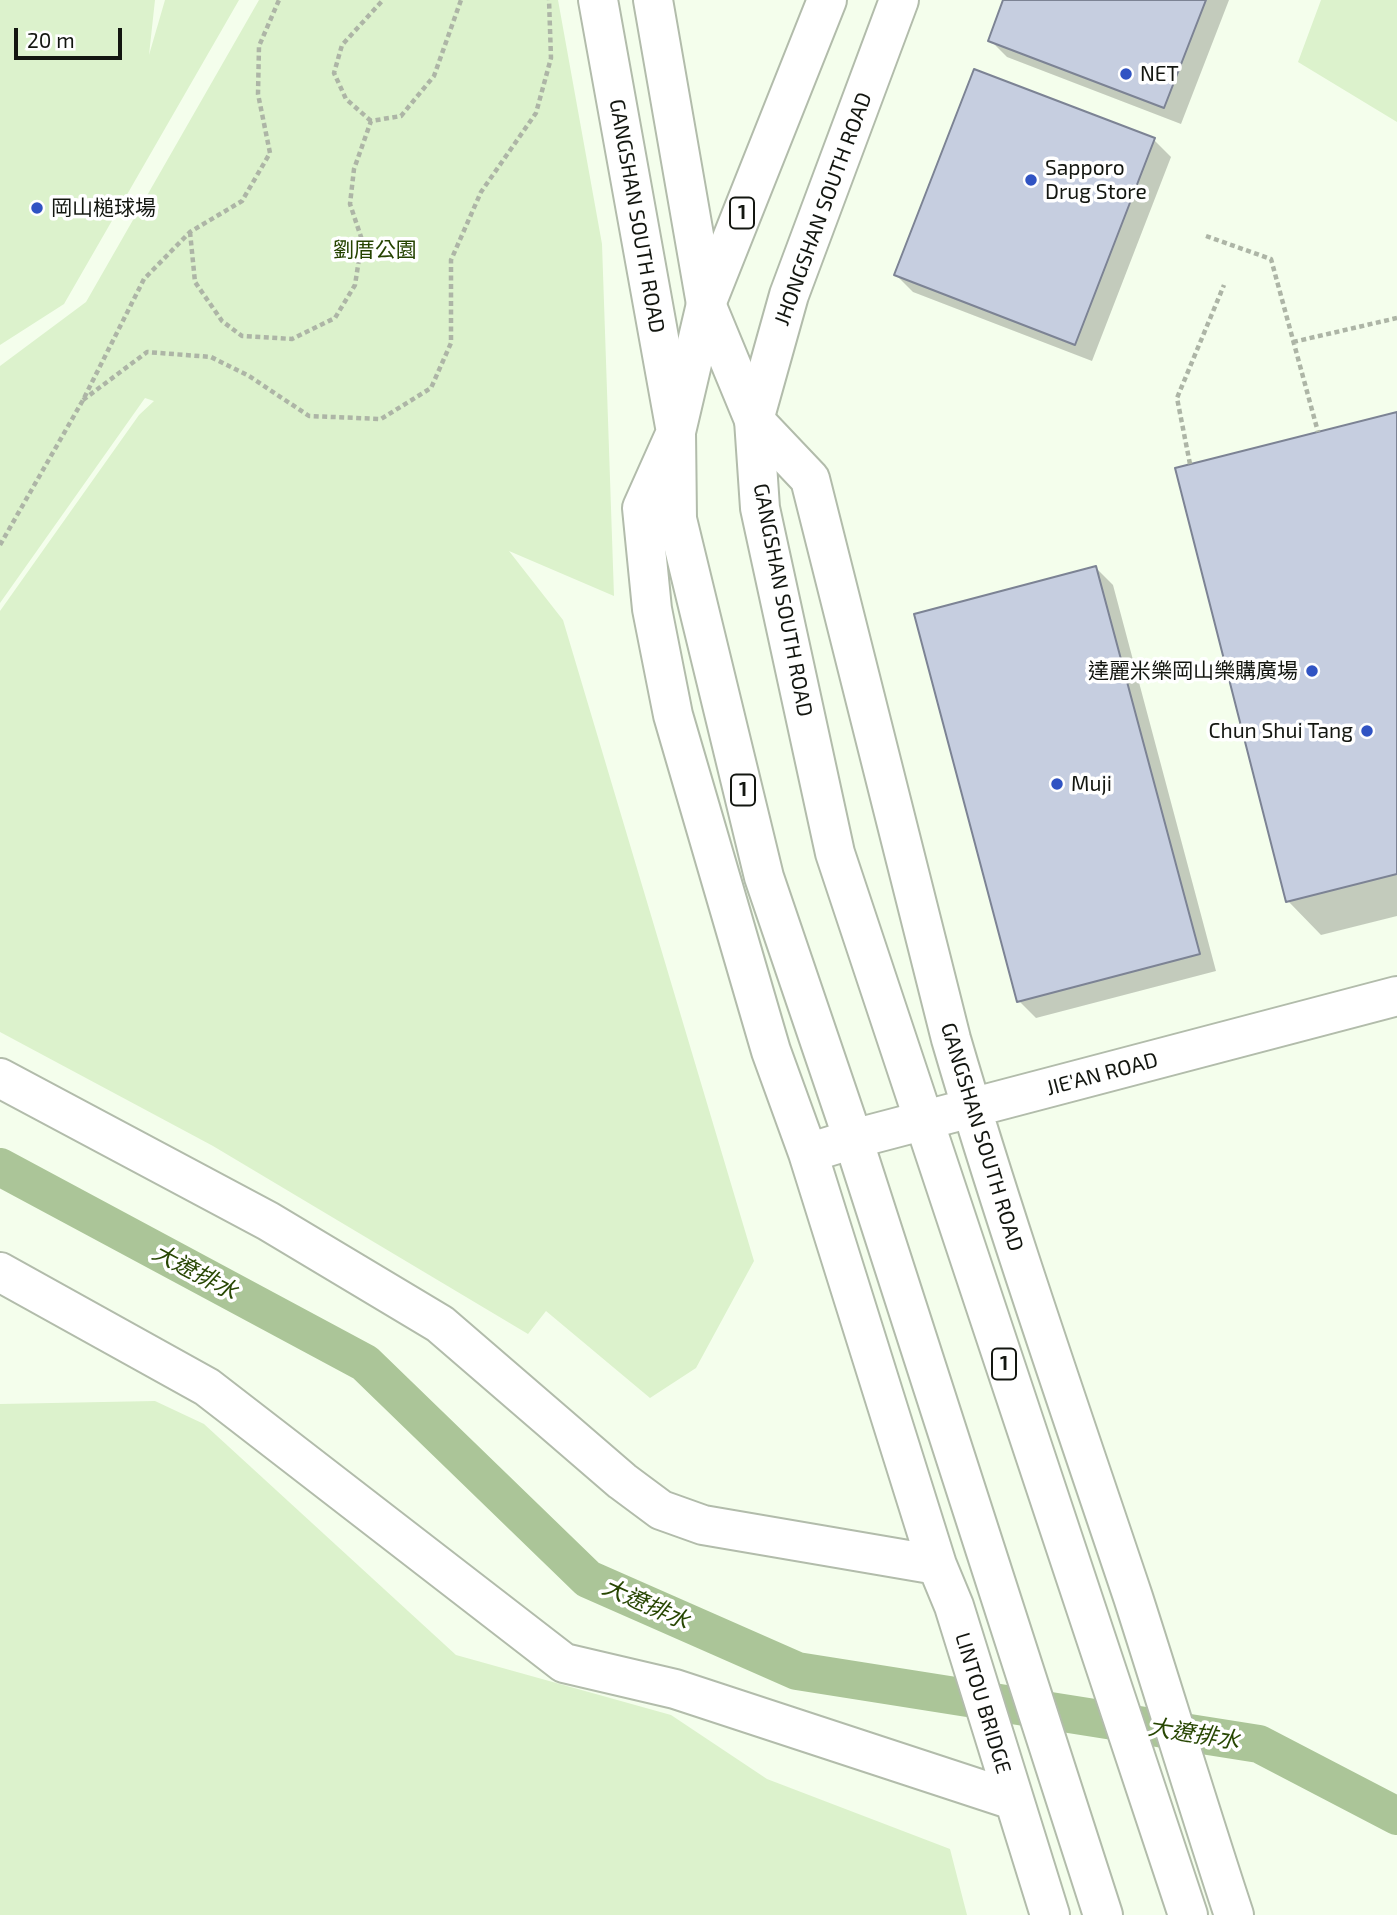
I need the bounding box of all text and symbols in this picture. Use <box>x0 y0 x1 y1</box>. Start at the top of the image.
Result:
scale bar <box>18 14 126 58</box>
text: 20 m <box>27 27 75 52</box>
place label: NET <box>1140 61 1179 87</box>
marker: NET <box>1118 66 1134 82</box>
street label: JHONGSHAN SOUTH ROAD <box>769 89 877 329</box>
street label: GANGSHAN SOUTH ROAD <box>604 97 670 335</box>
place label: Sapporo Drug Store <box>1045 155 1147 205</box>
marker: Sapporo Drug Store <box>1023 172 1039 188</box>
place label: 岡山槌球場 <box>51 195 156 221</box>
road number: 1 <box>730 197 754 228</box>
marker: 岡山槌球場 <box>29 200 45 216</box>
park label: 劉厝公園 <box>333 237 417 263</box>
street label: GANGSHAN SOUTH ROAD <box>748 481 818 719</box>
place label: 達麗米樂岡山樂購廣場 <box>1088 658 1298 684</box>
marker: 達麗米樂岡山樂購廣場 <box>1304 663 1320 679</box>
place label: Chun Shui Tang <box>1208 718 1353 744</box>
marker: Chun Shui Tang <box>1359 723 1375 739</box>
place label: Muji <box>1071 771 1112 797</box>
road number: 1 <box>731 775 755 806</box>
marker: Muji <box>1049 776 1065 792</box>
street label: GANGSHAN SOUTH ROAD <box>935 1020 1029 1254</box>
street label: JIE'AN ROAD <box>1043 1047 1161 1101</box>
water label: 大遼排水 <box>148 1238 242 1306</box>
road number: 1 <box>992 1348 1016 1380</box>
water label: 大遼排水 <box>598 1573 694 1635</box>
street label: LINTOU BRIDGE <box>950 1629 1016 1777</box>
water label: 大遼排水 <box>1146 1713 1242 1755</box>

